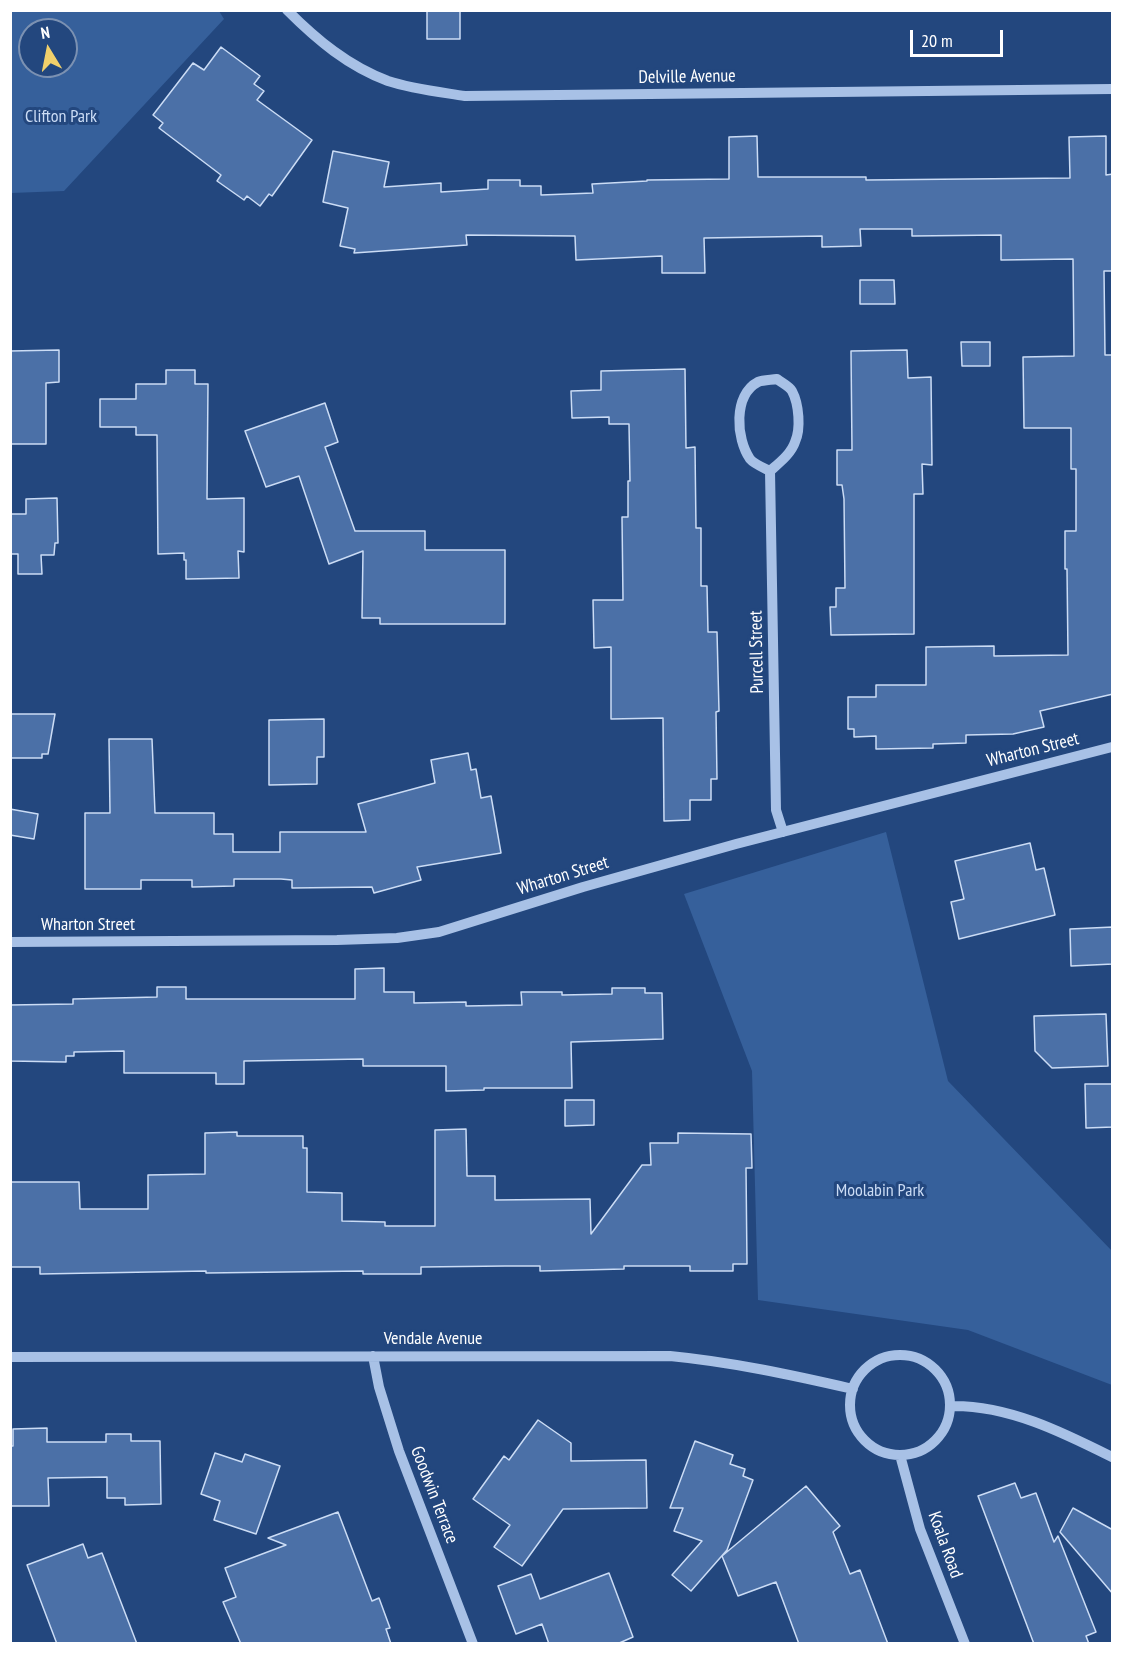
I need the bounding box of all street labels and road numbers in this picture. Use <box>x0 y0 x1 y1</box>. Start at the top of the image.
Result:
street label: Delville Avenue <box>638 65 736 89</box>
street label: Purcell Street <box>745 610 769 694</box>
street label: Wharton Street <box>985 728 1081 772</box>
street label: Wharton Street <box>515 852 611 900</box>
street label: Wharton Street <box>41 914 135 936</box>
street label: Vendale Avenue <box>384 1328 482 1350</box>
street label: Goodwin Terrace <box>406 1443 462 1547</box>
street label: Koala Road <box>923 1509 967 1581</box>

